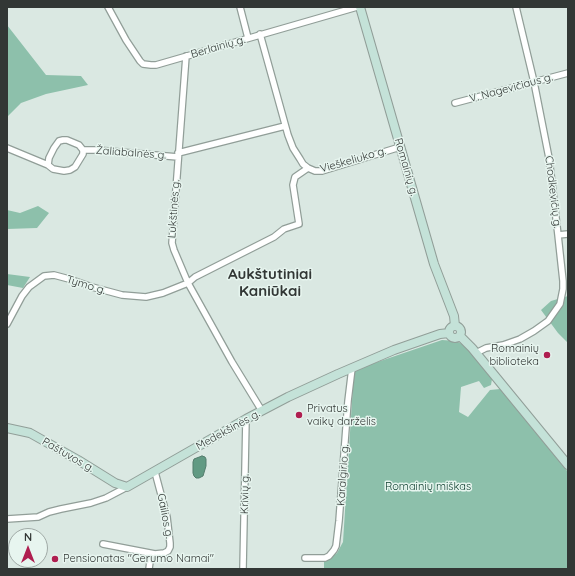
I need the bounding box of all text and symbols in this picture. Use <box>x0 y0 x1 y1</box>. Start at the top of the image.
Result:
street label: Berlainių g. <box>189 33 247 61</box>
street label: V. Nagevičiaus g. <box>468 71 554 105</box>
street label: Romainių g. <box>391 136 421 198</box>
street label: Žaliabalnės g. <box>95 144 167 162</box>
street label: Vieškeliuko g. <box>318 144 388 176</box>
street label: Chodkevičių g. <box>542 155 564 229</box>
street label: Lukštinės g. <box>165 179 183 239</box>
district label: Aukštutiniai Kaniūkai <box>228 265 312 300</box>
street label: Tymo g. <box>65 273 107 297</box>
place label: Romainių biblioteka <box>489 342 539 368</box>
marker: Romainių biblioteka <box>542 350 552 360</box>
place label: Privatus vaikų darželis <box>307 402 376 428</box>
street label: Medekšinės g. <box>194 407 262 453</box>
marker: Privatus vaikų darželis <box>294 410 304 420</box>
street label: Paštuvos g. <box>40 435 96 475</box>
street label: Karalgirio g. <box>334 444 352 506</box>
street label: Krivių g. <box>238 474 252 514</box>
park label: Romainių miškas <box>385 480 471 494</box>
street label: Gailios g. <box>154 492 176 540</box>
north arrow <box>8 528 48 568</box>
text: N <box>24 530 32 544</box>
place label: Pensionatas "Gerumo Namai" <box>63 552 214 566</box>
marker: Pensionatas "Gerumo Namai" <box>50 554 60 564</box>

